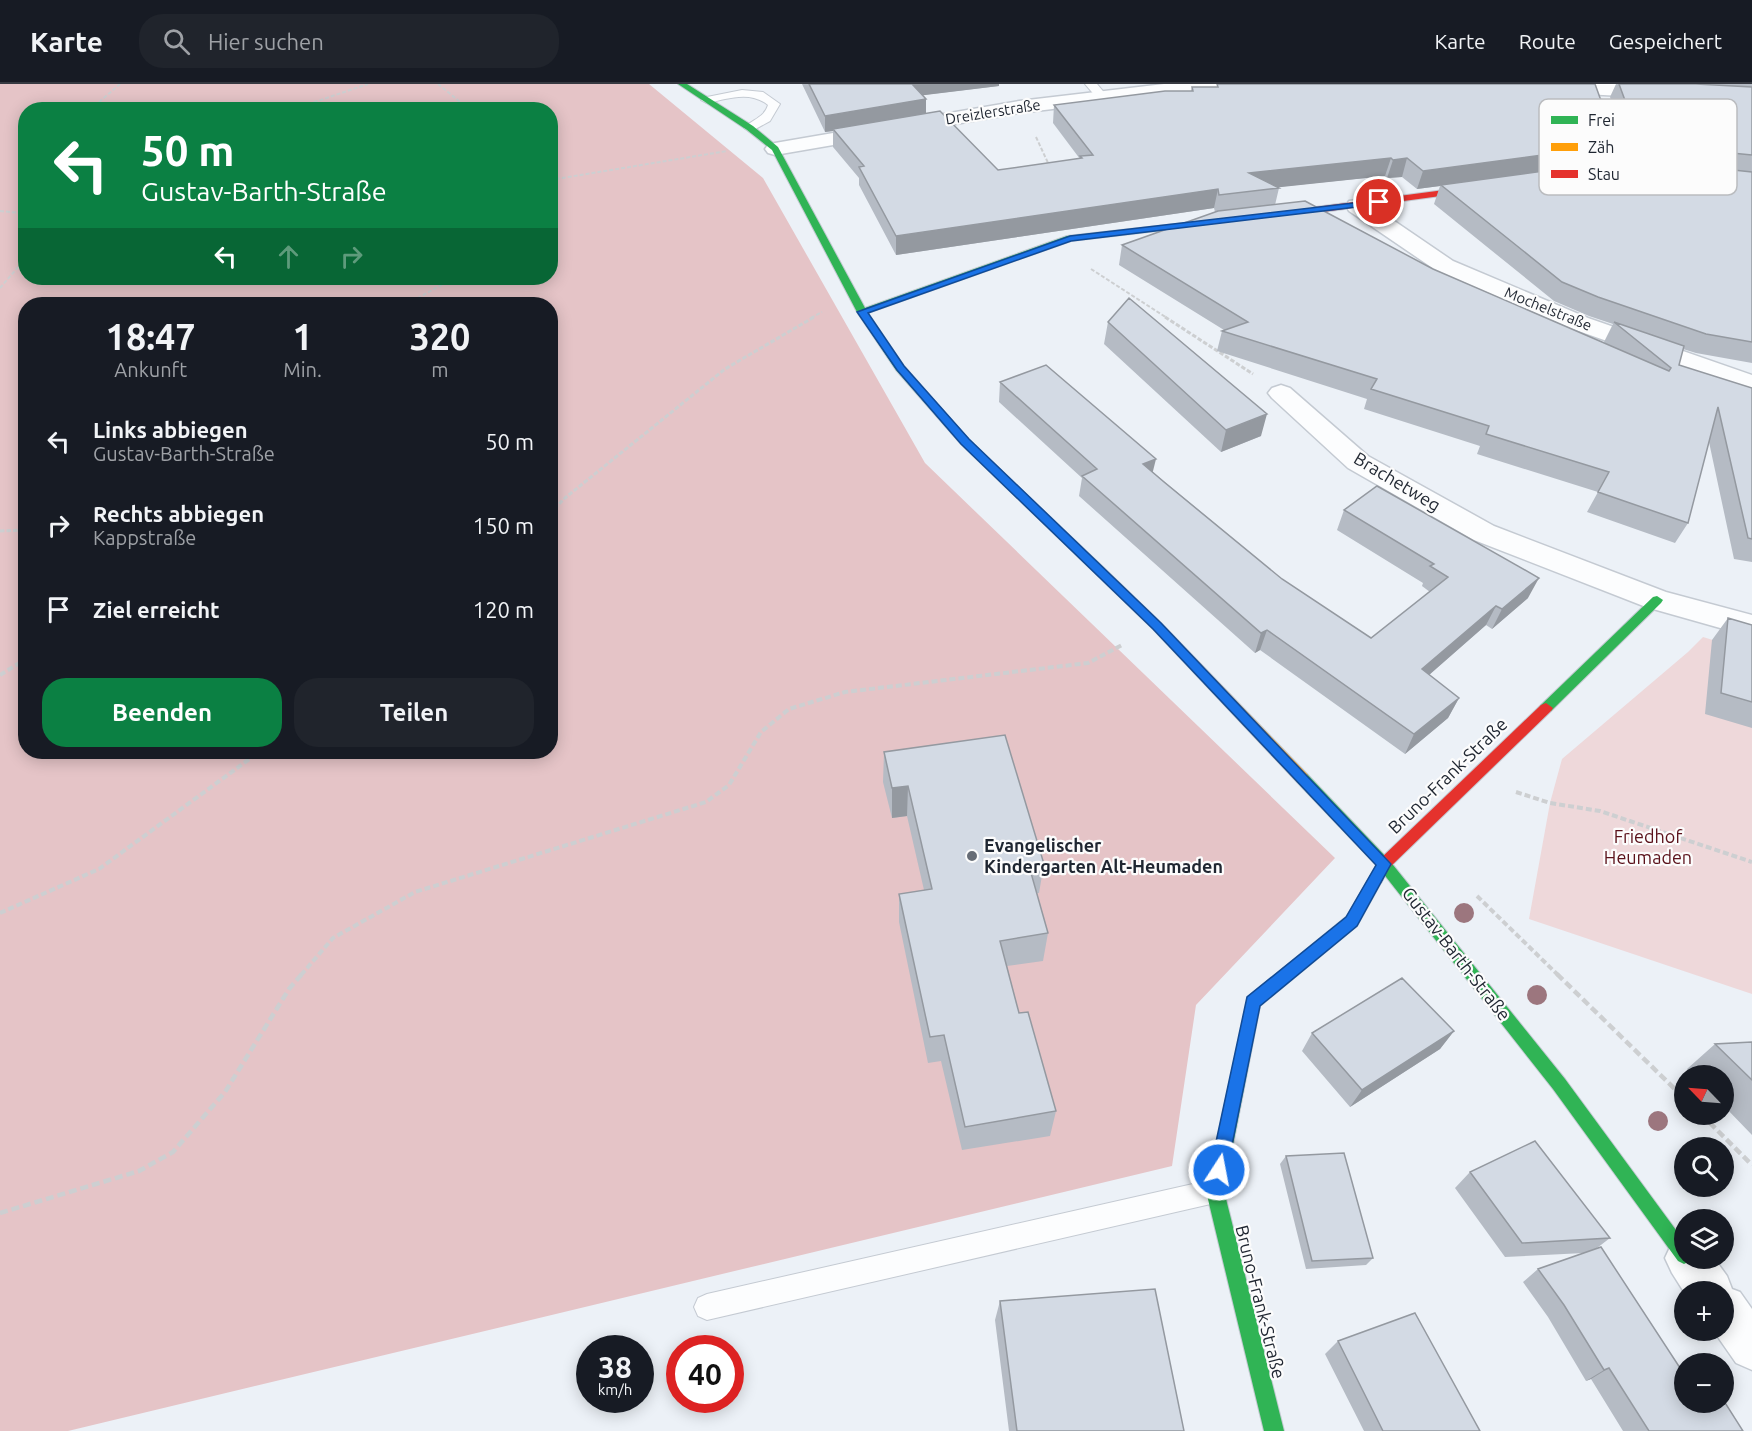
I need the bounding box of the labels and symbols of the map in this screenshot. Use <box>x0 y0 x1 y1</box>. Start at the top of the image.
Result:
street label: Dreizlerstraße <box>944 96 1042 127</box>
legend <box>1539 99 1737 195</box>
text: Frei <box>1588 111 1615 129</box>
text: Zäh <box>1588 138 1614 156</box>
text: Stau <box>1588 165 1620 183</box>
pin <box>1353 176 1404 227</box>
street label: Mochelstraße <box>1502 283 1594 334</box>
street label: Brachetweg <box>1351 447 1444 515</box>
street label: Bruno-Frank-Straße <box>1384 713 1511 837</box>
park label: Friedhof Heumaden <box>1604 826 1692 867</box>
place label: Evangelischer Kindergarten Alt-Heumaden <box>984 835 1223 876</box>
marker: Evangelischer Kindergarten Alt-Heumaden <box>965 849 979 863</box>
street label: Gustav-Barth-Straße <box>1399 883 1515 1024</box>
north arrow <box>1674 1065 1734 1125</box>
position arrow <box>1187 1138 1251 1202</box>
street label: Bruno-Frank-Straße <box>1232 1223 1290 1381</box>
speed limit sign: 40 <box>666 1335 744 1413</box>

